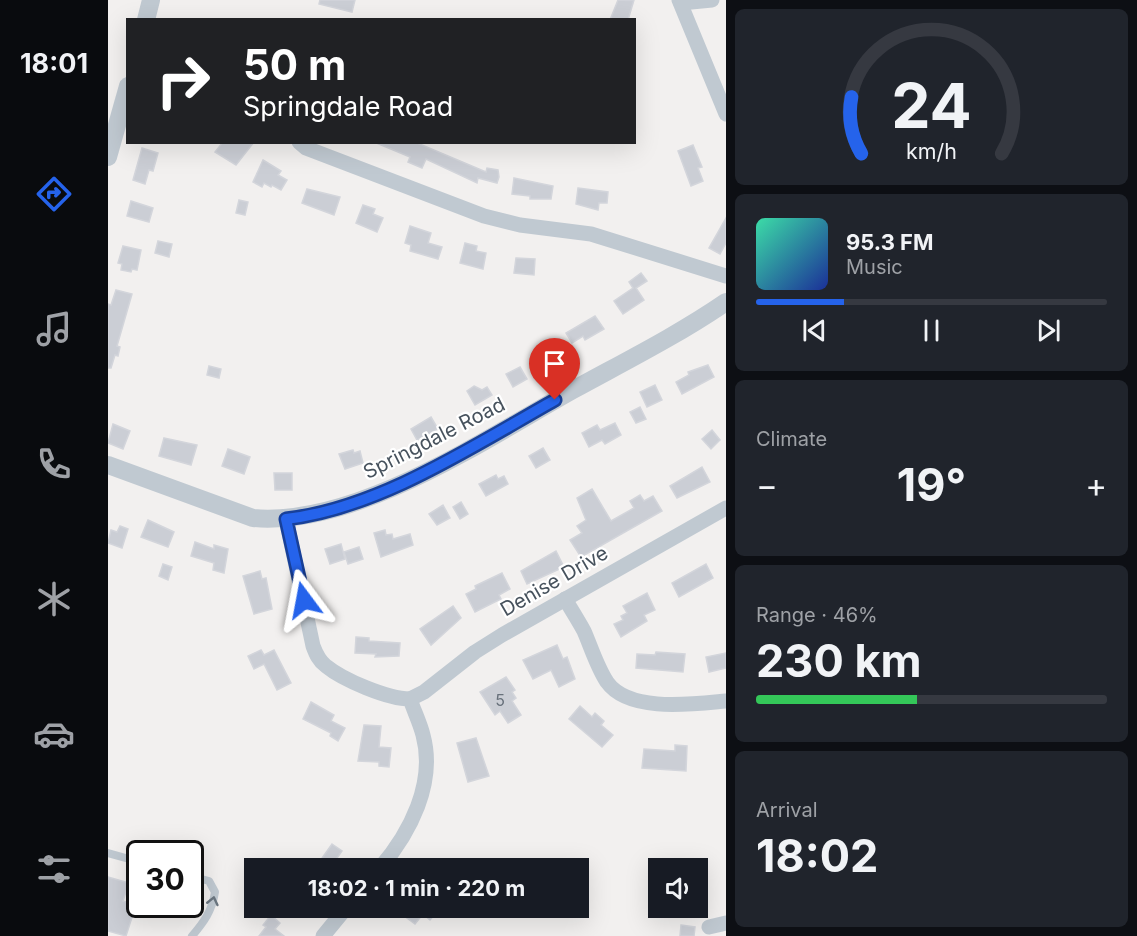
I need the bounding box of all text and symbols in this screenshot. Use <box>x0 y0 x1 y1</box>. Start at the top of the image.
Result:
text: 50 m <box>243 39 346 90</box>
icon: right <box>144 42 222 120</box>
text: 18:01 <box>20 47 88 80</box>
text: 24 <box>891 68 972 143</box>
text: Springdale Road <box>243 90 453 123</box>
text: km/h <box>906 139 957 165</box>
icon: directions <box>33 173 75 215</box>
text: 95.3 FM <box>846 229 934 255</box>
text: Music <box>846 255 903 279</box>
icon: music <box>33 308 75 350</box>
icon: previous <box>798 314 831 347</box>
icon: pause <box>915 314 948 347</box>
icon: next <box>1032 314 1065 347</box>
pin <box>529 338 580 400</box>
icon: arrive <box>538 347 571 380</box>
street label: Springdale Road <box>359 392 509 484</box>
text: Climate <box>756 427 827 451</box>
icon: phone <box>33 443 75 485</box>
text: 19° <box>897 457 966 512</box>
text: − <box>756 465 778 505</box>
text: + <box>1085 465 1107 505</box>
street label: Denise Drive <box>496 541 612 621</box>
position arrow <box>272 568 336 632</box>
icon: climate <box>33 578 75 620</box>
text: Range · 46% <box>756 603 878 627</box>
text: 230 km <box>756 633 922 688</box>
house number: 5 <box>495 690 505 710</box>
icon: car <box>33 713 75 755</box>
text: Arrival <box>756 798 818 822</box>
text: 18:02 <box>756 828 878 883</box>
speed limit sign: 30 <box>126 840 204 918</box>
icon: filters <box>33 848 75 890</box>
map controls <box>648 858 708 918</box>
button: sound <box>648 858 708 918</box>
text: 18:02 · 1 min · 220 m <box>308 875 525 901</box>
one-way arrow <box>205 896 218 906</box>

